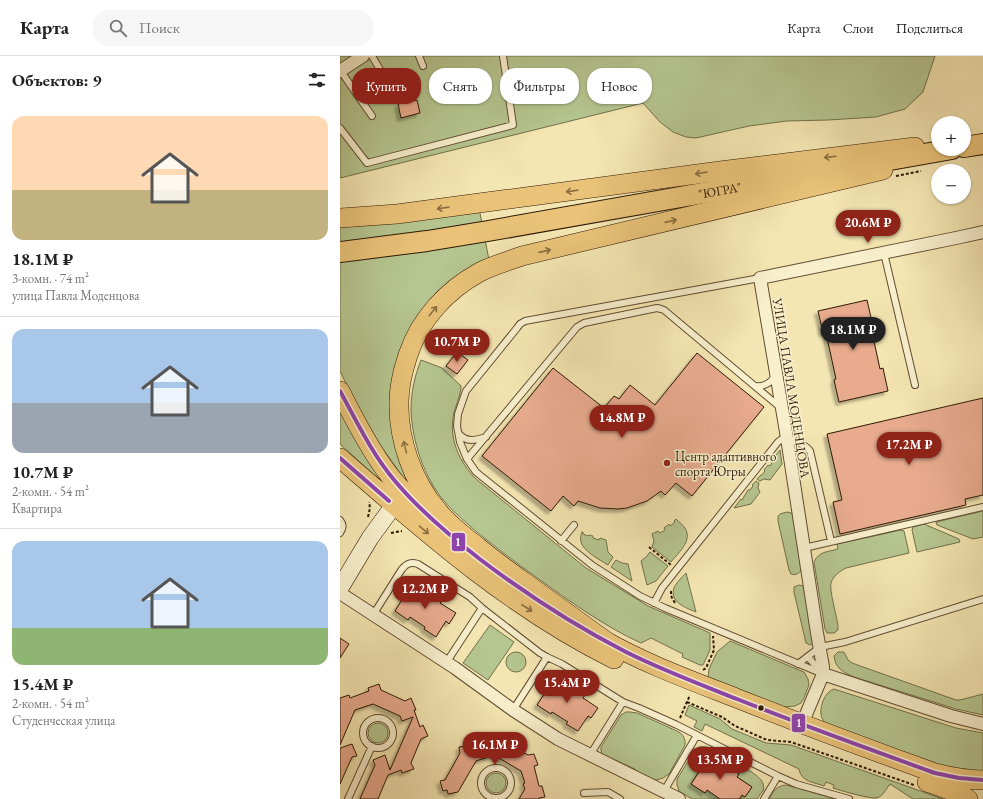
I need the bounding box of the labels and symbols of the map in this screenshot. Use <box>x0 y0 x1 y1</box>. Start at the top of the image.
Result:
one-way arrow <box>824 153 837 161</box>
one-way arrow <box>695 169 708 177</box>
street label: "ЮГРА" <box>697 178 743 203</box>
one-way arrow <box>566 187 579 195</box>
one-way arrow <box>437 204 450 212</box>
pin: 20.6M ₽ <box>831 210 905 244</box>
one-way arrow <box>664 216 677 224</box>
one-way arrow <box>538 246 551 254</box>
street label: УЛИЦА ПАВЛА МОДЕНЦОВА <box>769 296 814 480</box>
one-way arrow <box>428 306 437 316</box>
pin: 18.1M ₽ <box>816 317 890 351</box>
pin: 10.7M ₽ <box>420 329 494 363</box>
pin: 14.8M ₽ <box>585 405 659 439</box>
pin: 17.2M ₽ <box>872 432 946 466</box>
one-way arrow <box>401 440 408 453</box>
place label: Центр адаптивного спорта Югры <box>675 448 776 480</box>
marker: Центр адаптивного спорта Югры <box>662 458 672 468</box>
one-way arrow <box>418 525 428 534</box>
line badge: 1 <box>451 532 466 552</box>
text: 1 <box>455 535 461 549</box>
pin: 12.2M ₽ <box>388 576 462 610</box>
one-way arrow <box>521 605 533 613</box>
pin: 15.4M ₽ <box>530 670 604 704</box>
unlabelled marker <box>756 703 766 713</box>
line badge: 1 <box>791 713 806 733</box>
text: 1 <box>796 716 802 730</box>
pin: 16.1M ₽ <box>458 732 532 766</box>
pin: 13.5M ₽ <box>683 747 757 781</box>

